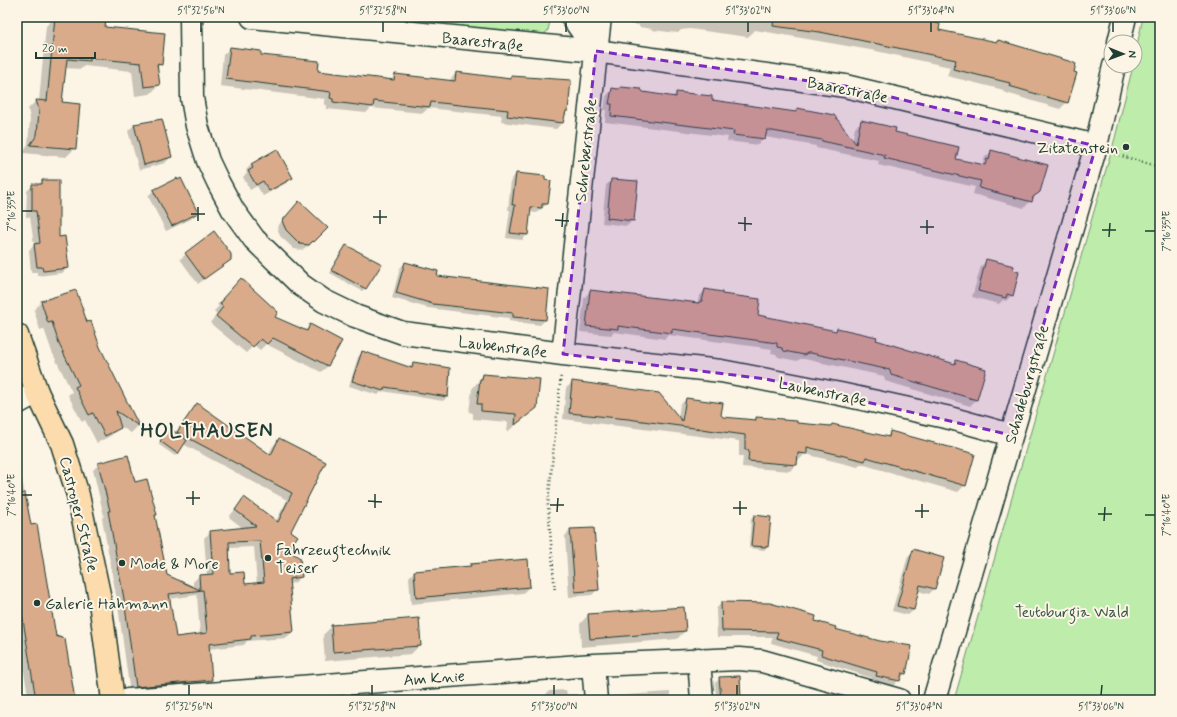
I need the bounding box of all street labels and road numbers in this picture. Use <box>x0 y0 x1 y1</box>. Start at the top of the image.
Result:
street label: Baarestraße <box>441 28 525 57</box>
street label: Baarestraße <box>805 72 890 109</box>
street label: Schreberstraße <box>571 97 602 203</box>
street label: Schadeburgstraße <box>1000 322 1055 446</box>
street label: Laubenstraße <box>457 332 549 363</box>
street label: Laubenstraße <box>777 373 869 412</box>
street label: Castroper Straße <box>54 454 103 575</box>
street label: Am Knie <box>403 666 466 691</box>

